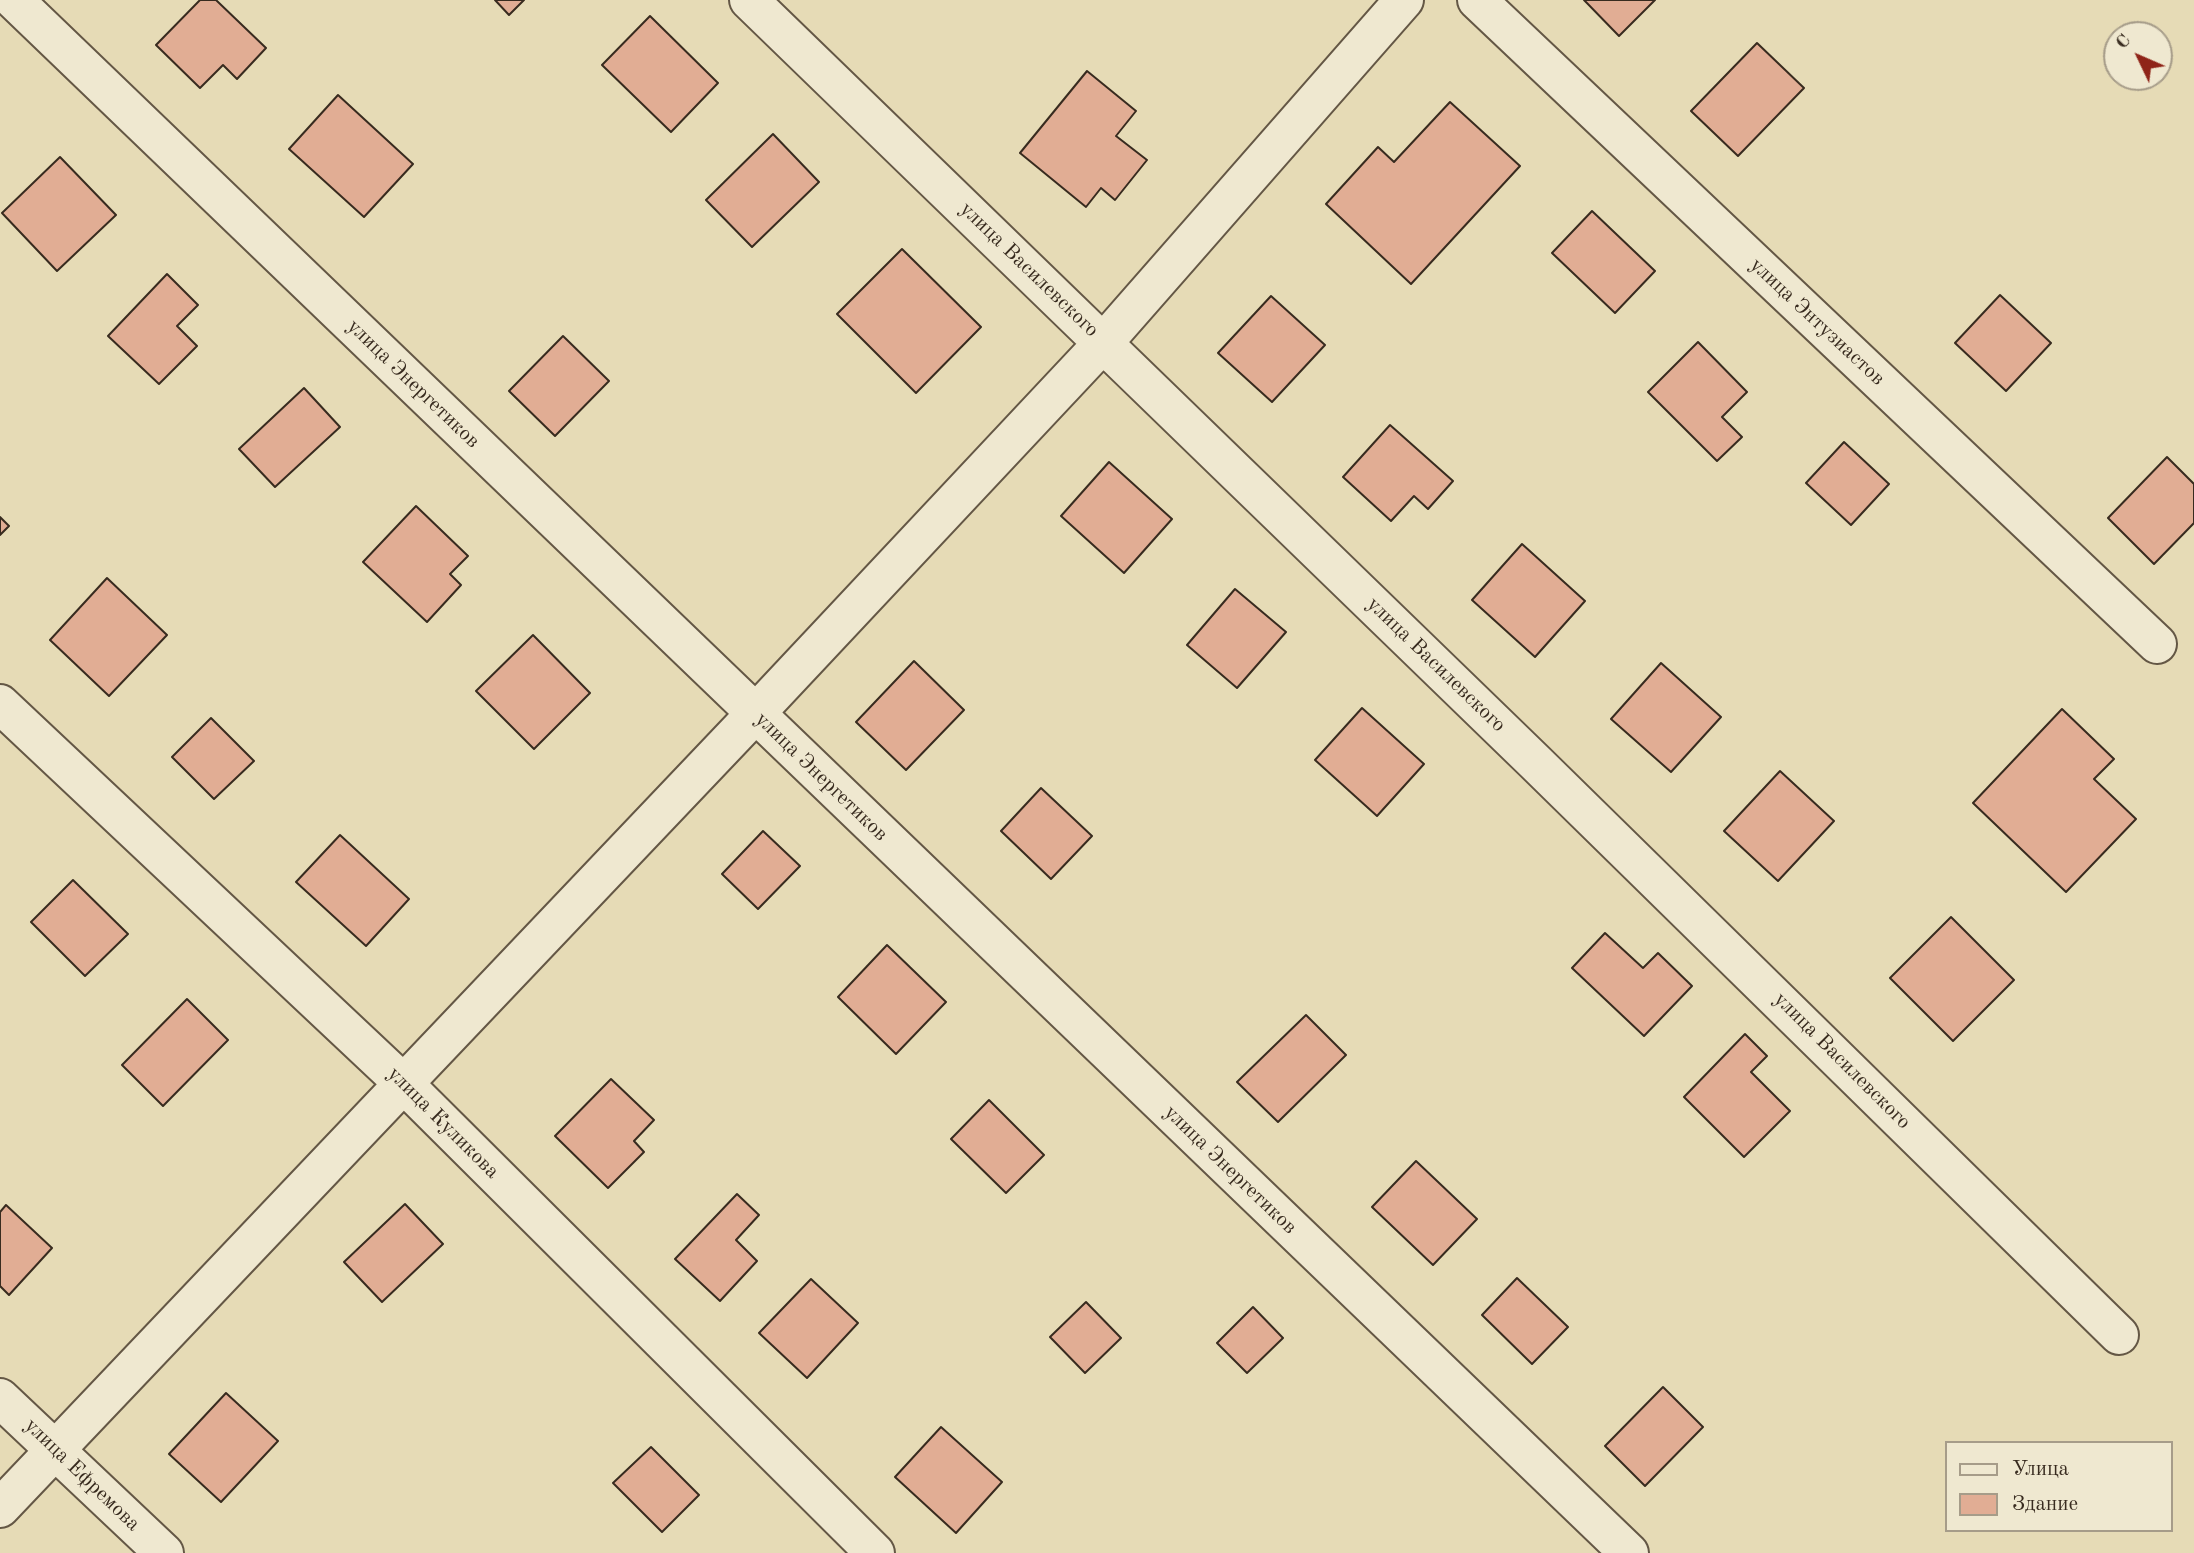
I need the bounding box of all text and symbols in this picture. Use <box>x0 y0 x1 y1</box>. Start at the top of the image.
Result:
north arrow <box>2103 21 2173 91</box>
text: С <box>2113 31 2135 54</box>
street label: улица Василевского <box>954 197 1104 343</box>
street label: улица Энтузиастов <box>1744 253 1890 391</box>
street label: улица Энергетиков <box>341 314 485 454</box>
street label: улица Василевского <box>1361 592 1511 738</box>
street label: улица Энергетиков <box>749 707 893 847</box>
street label: улица Василевского <box>1768 987 1916 1135</box>
street label: улица Куликова <box>382 1062 504 1184</box>
street label: улица Энергетиков <box>1158 1100 1302 1240</box>
street label: улица Ефремова <box>19 1413 145 1537</box>
legend <box>1946 1441 2173 1532</box>
text: Улица <box>2012 1459 2069 1480</box>
text: Здание <box>2012 1494 2078 1515</box>

